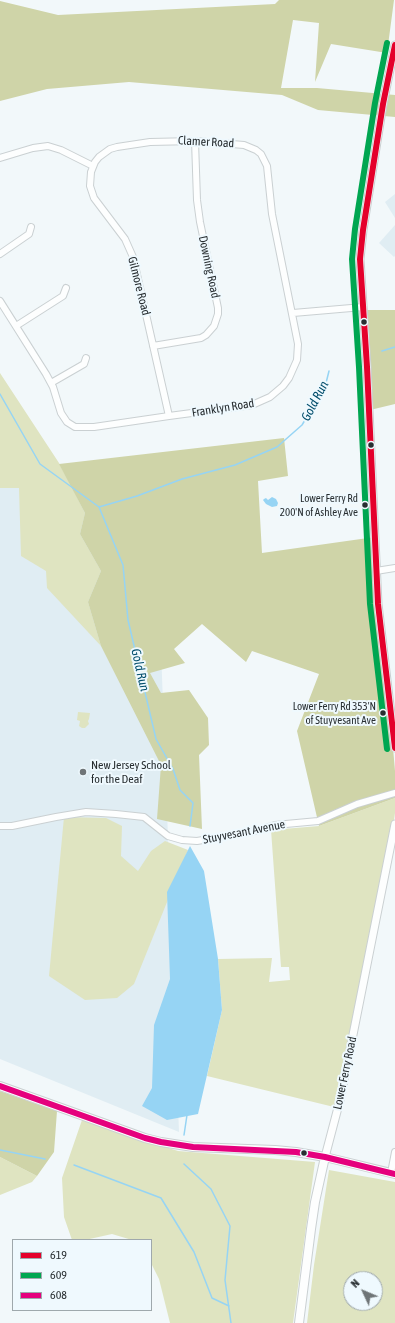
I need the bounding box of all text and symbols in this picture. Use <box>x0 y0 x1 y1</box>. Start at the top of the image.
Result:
street label: Clamer Road <box>177 133 235 151</box>
street label: Downing Road <box>195 234 223 300</box>
street label: Gilmore Road <box>125 255 153 317</box>
unlabelled marker <box>359 317 369 327</box>
water label: Gold Run <box>298 378 332 424</box>
street label: Franklyn Road <box>191 396 255 420</box>
unlabelled marker <box>366 440 376 450</box>
place label: Lower Ferry Rd 200'N of Ashley Ave <box>280 492 358 518</box>
marker: Lower Ferry Rd 200'N of Ashley Ave <box>360 500 370 510</box>
water label: Gold Run <box>128 647 152 693</box>
place label: Lower Ferry Rd 353'N of Stuyvesant Ave <box>293 700 376 726</box>
marker: Lower Ferry Rd 353'N of Stuyvesant Ave <box>378 708 388 718</box>
place label: New Jersey School for the Deaf <box>91 758 171 786</box>
marker: New Jersey School for the Deaf <box>78 767 88 777</box>
street label: Stuyvesant Avenue <box>202 817 286 847</box>
street label: Lower Ferry Road <box>330 1035 360 1111</box>
unlabelled marker <box>299 1148 309 1158</box>
legend <box>12 1239 152 1311</box>
text: 619 <box>50 1248 67 1262</box>
text: 609 <box>50 1268 67 1282</box>
north arrow <box>343 1271 383 1311</box>
text: N <box>349 1277 362 1290</box>
text: 608 <box>50 1288 67 1302</box>

